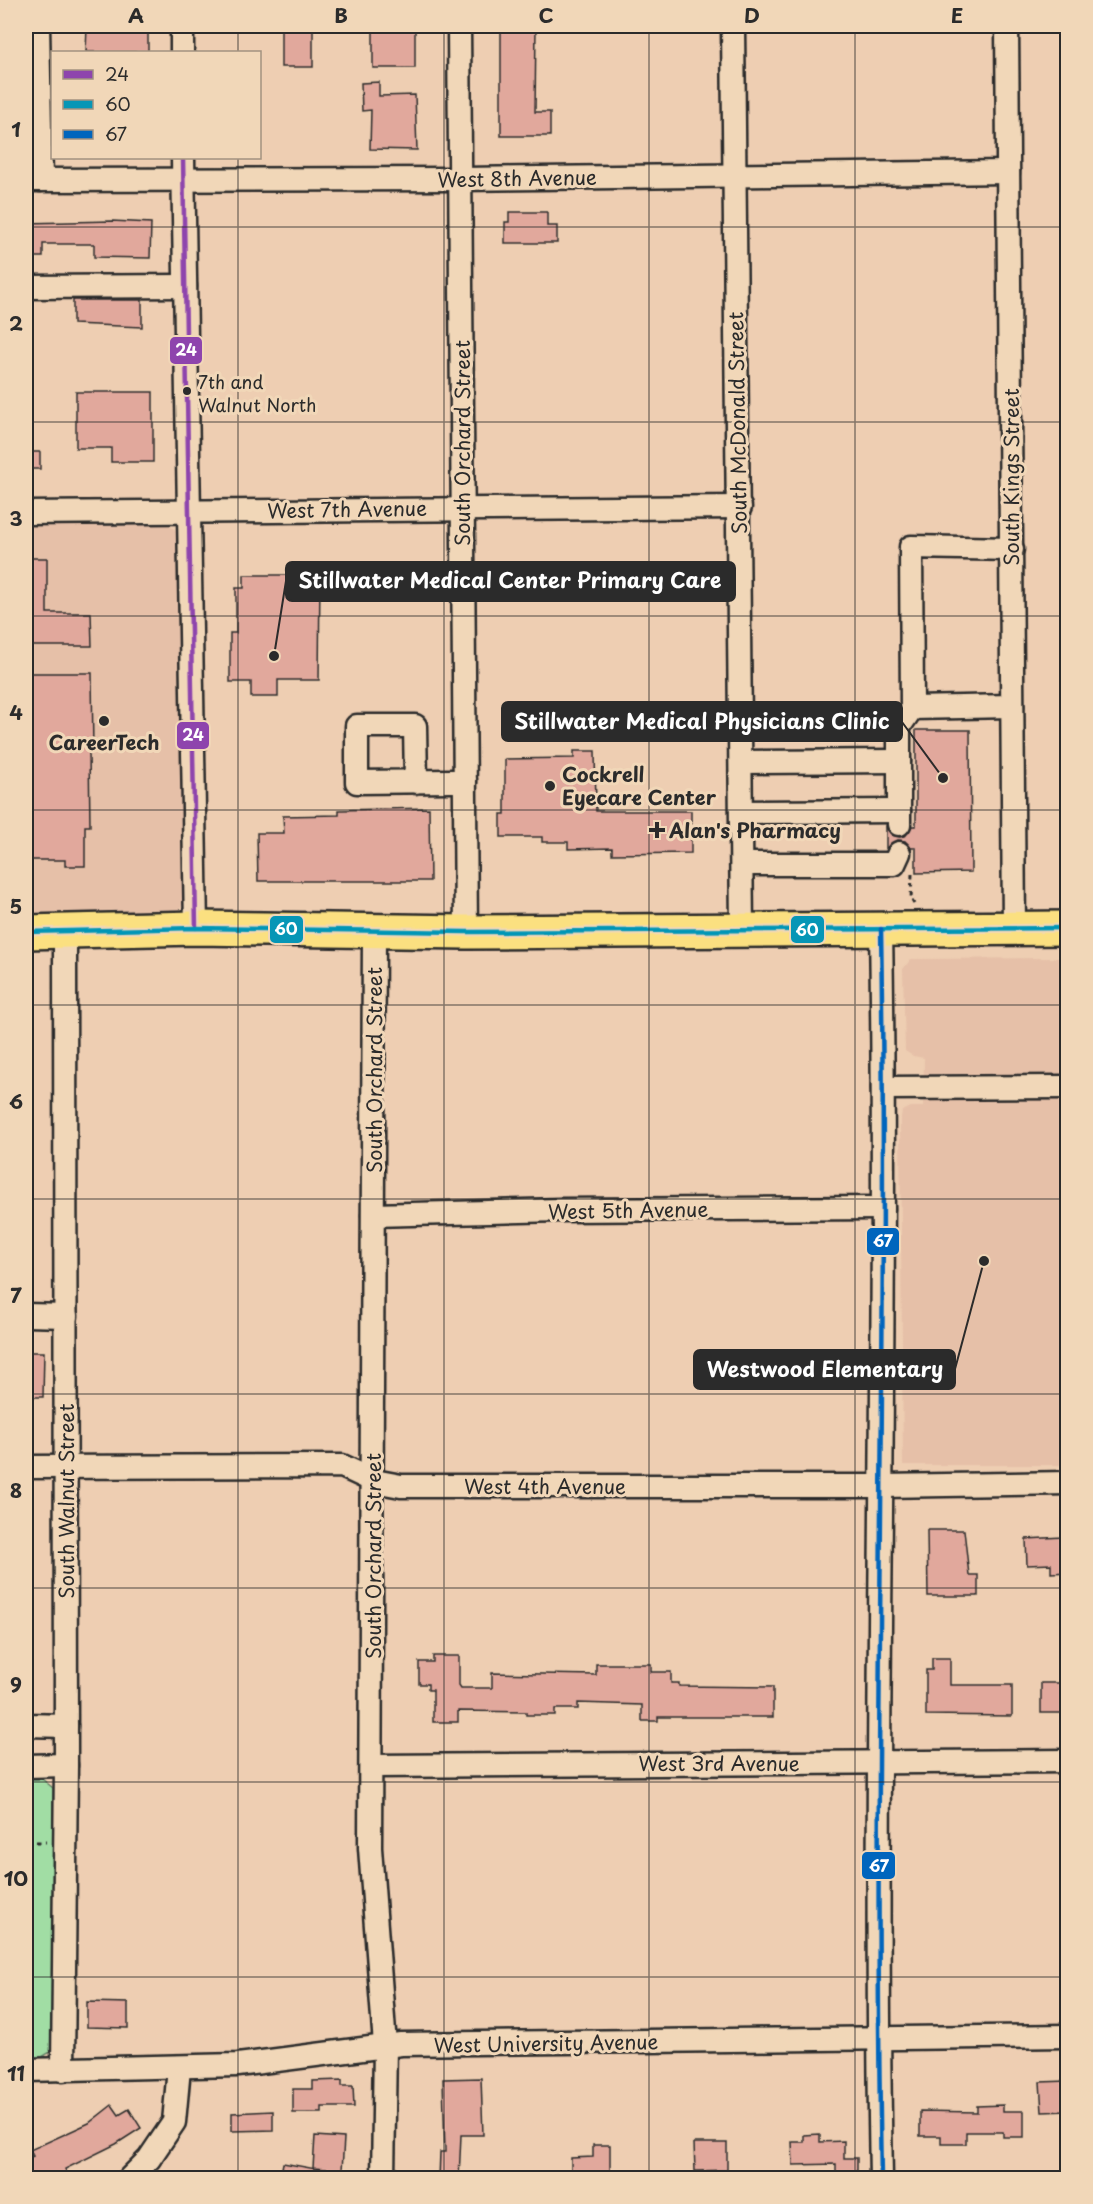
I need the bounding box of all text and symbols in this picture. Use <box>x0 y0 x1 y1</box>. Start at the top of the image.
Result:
text: A <box>128 0 144 30</box>
text: B <box>334 0 348 30</box>
text: C <box>538 0 554 30</box>
text: D <box>744 0 760 30</box>
text: E <box>951 0 963 30</box>
legend <box>51 51 261 159</box>
text: 24 <box>105 60 129 87</box>
text: 60 <box>105 90 131 117</box>
text: 1 <box>11 114 21 144</box>
text: 67 <box>105 120 127 147</box>
street label: West 8th Avenue <box>437 162 597 194</box>
text: 2 <box>9 308 23 338</box>
street label: South McDonald Street <box>720 311 754 535</box>
line badge: 24 <box>169 336 203 365</box>
text: 24 <box>175 337 197 361</box>
street label: South Orchard Street <box>447 340 477 546</box>
place label: 7th and Walnut North <box>198 368 317 418</box>
marker: 7th and Walnut North <box>181 385 193 397</box>
street label: South Kings Street <box>996 388 1026 566</box>
street label: West 7th Avenue <box>267 493 427 525</box>
text: 3 <box>9 503 23 533</box>
callout: Stillwater Medical Center Primary Care <box>286 562 735 601</box>
text: Stillwater Medical Center Primary Care <box>299 563 721 595</box>
text: 4 <box>9 697 23 727</box>
callout: Stillwater Medical Physicians Clinic <box>502 702 902 741</box>
text: Stillwater Medical Physicians Clinic <box>514 704 890 736</box>
marker: CareerTech <box>97 714 111 728</box>
line badge: 24 <box>176 721 210 750</box>
text: 24 <box>182 722 204 746</box>
place label: CareerTech <box>49 727 159 757</box>
place label: Cockrell Eyecare Center <box>562 759 717 812</box>
marker: Cockrell Eyecare Center <box>543 779 557 793</box>
place label: Alan's Pharmacy <box>668 815 841 845</box>
marker: Alan's Pharmacy <box>650 823 664 837</box>
text: 5 <box>10 891 22 921</box>
line badge: 60 <box>269 915 304 944</box>
line badge: 60 <box>790 915 825 944</box>
text: 60 <box>274 916 298 940</box>
text: 60 <box>795 917 819 941</box>
street label: South Orchard Street <box>359 967 389 1173</box>
text: 6 <box>9 1086 23 1116</box>
street label: West 5th Avenue <box>548 1194 709 1226</box>
line badge: 67 <box>866 1227 900 1256</box>
text: 67 <box>873 1228 894 1252</box>
text: 7 <box>10 1280 22 1310</box>
callout: Westwood Elementary <box>694 1350 955 1389</box>
text: Westwood Elementary <box>707 1352 943 1384</box>
street label: South Walnut Street <box>51 1403 81 1599</box>
street label: South Orchard Street <box>358 1453 388 1659</box>
street label: West 4th Avenue <box>464 1471 626 1501</box>
text: 8 <box>10 1475 22 1505</box>
text: 9 <box>10 1669 22 1699</box>
street label: West 3rd Avenue <box>638 1748 800 1778</box>
line badge: 67 <box>861 1851 896 1880</box>
text: 67 <box>869 1853 890 1877</box>
text: 10 <box>4 1863 28 1893</box>
street label: West University Avenue <box>433 2026 659 2060</box>
text: 11 <box>7 2058 25 2088</box>

